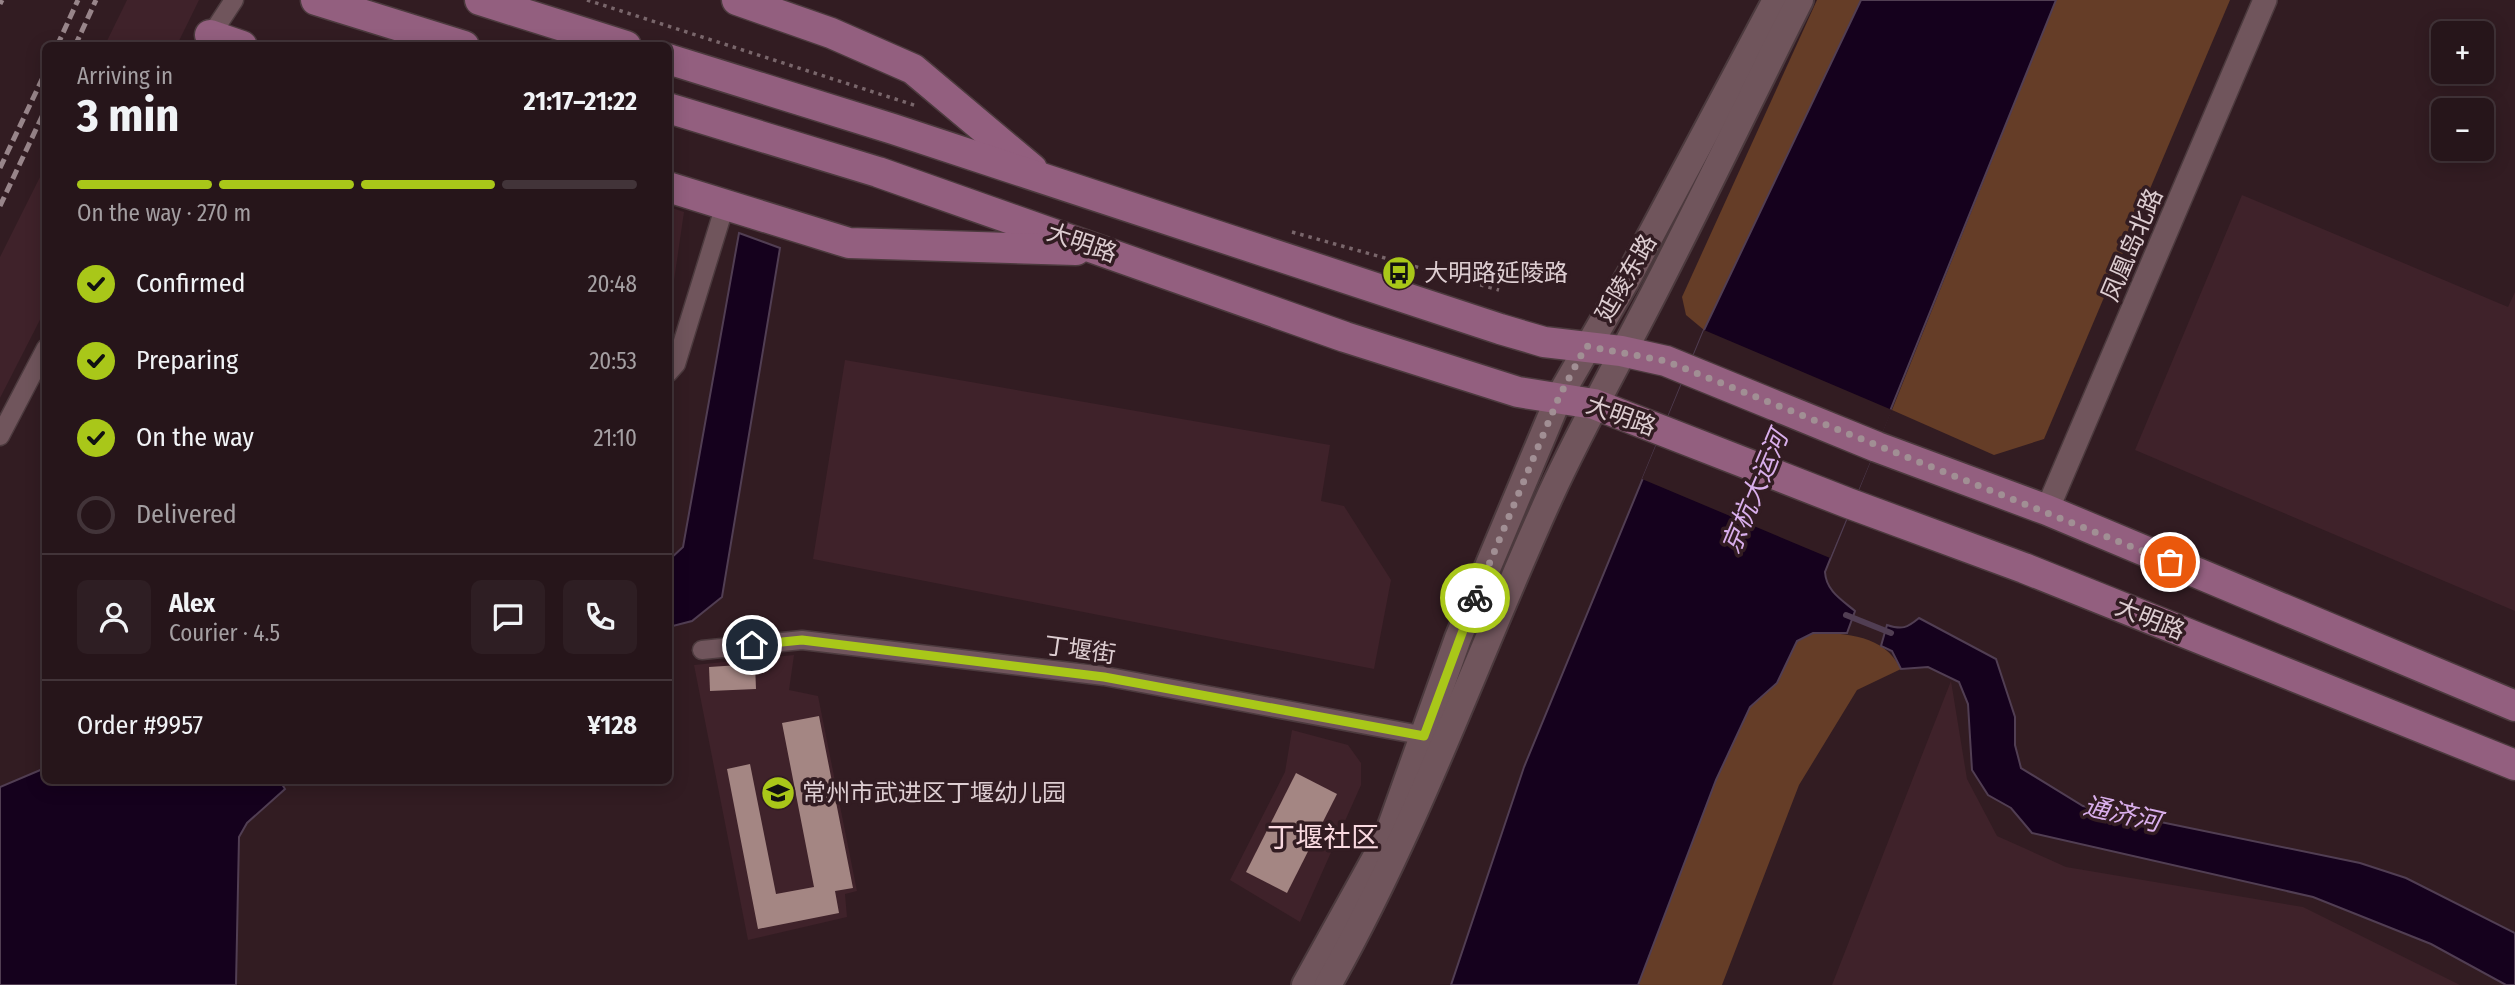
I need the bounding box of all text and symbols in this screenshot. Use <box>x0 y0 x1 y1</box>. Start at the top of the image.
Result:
map controls <box>2431 21 2494 161</box>
button: + <box>2431 21 2494 84</box>
text: Arriving in <box>77 62 173 90</box>
text: 21:17–21:22 <box>524 86 637 117</box>
text: 3 min <box>77 88 179 143</box>
button: − <box>2431 98 2494 161</box>
street label: 凤凰岛北路 <box>2096 184 2168 306</box>
text: On the way · 270 m <box>77 199 251 227</box>
street label: 大明路 <box>1043 218 1121 268</box>
street label: 延陵东路 <box>1590 229 1662 327</box>
bus stop icon: 大明路延陵路 <box>1380 254 1418 292</box>
place label: 大明路延陵路 <box>1424 259 1568 287</box>
icon: check <box>77 265 115 303</box>
text: Confirmed <box>136 268 246 299</box>
text: 20:48 <box>587 270 637 298</box>
icon: check <box>77 342 115 380</box>
text: Preparing <box>136 345 238 376</box>
text: 20:53 <box>589 347 637 375</box>
street label: 大明路 <box>1582 391 1660 441</box>
icon: check <box>77 419 115 457</box>
text: On the way <box>136 422 254 453</box>
water label: 京杭大运河 <box>1715 422 1797 558</box>
text: 21:10 <box>594 424 637 452</box>
text: Delivered <box>136 499 237 530</box>
pin <box>2140 532 2200 592</box>
icon: bag <box>2151 543 2189 581</box>
courier <box>1440 563 1510 633</box>
icon: bike <box>1456 579 1494 617</box>
button: person <box>77 580 151 654</box>
button: chat <box>471 580 545 654</box>
button: phone <box>563 580 637 654</box>
text: Alex <box>169 588 215 619</box>
street label: 大明路 <box>2111 593 2189 645</box>
pin <box>722 615 782 675</box>
text: Courier · 4.5 <box>169 619 280 647</box>
icon: home <box>733 626 771 664</box>
street label: 丁堰街 <box>1042 631 1118 669</box>
text: Order #9957 <box>77 710 203 741</box>
text: ¥128 <box>588 710 637 741</box>
school or university icon: 常州市武进区丁堰幼儿园 <box>759 774 797 812</box>
place label: 常州市武进区丁堰幼儿园 <box>802 779 1066 807</box>
water label: 通济河 <box>2081 790 2168 839</box>
district label: 丁堰社区 <box>1267 821 1379 854</box>

